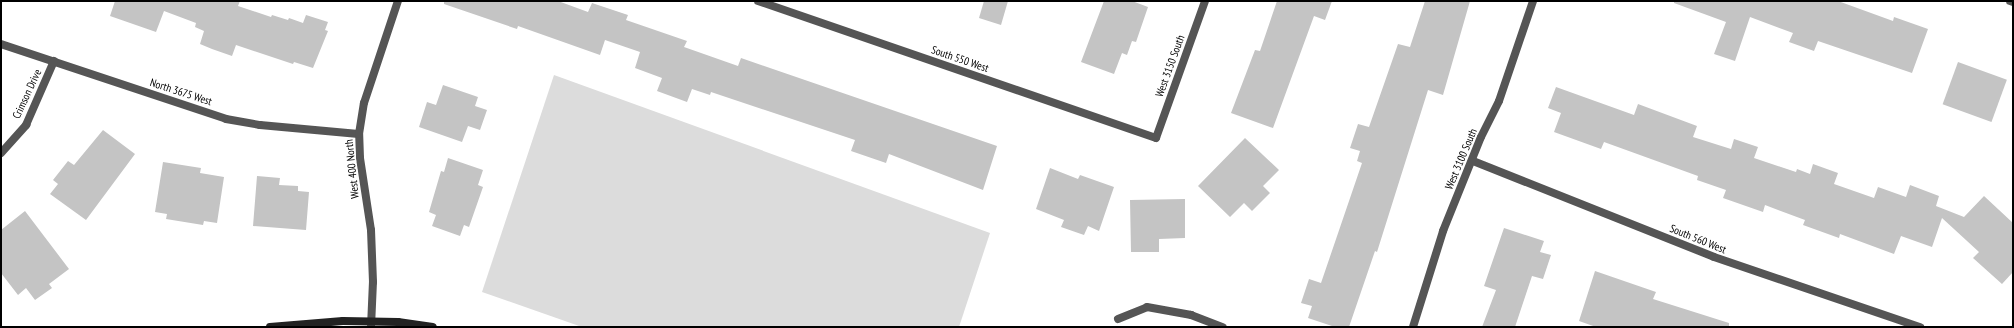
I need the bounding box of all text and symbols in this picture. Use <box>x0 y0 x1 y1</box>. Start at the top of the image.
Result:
street label: West 3150 South <box>1153 33 1187 99</box>
street label: South 550 West <box>930 43 990 75</box>
street label: Crimson Drive <box>10 67 44 121</box>
street label: North 3675 West <box>148 76 214 108</box>
street label: West 3100 South <box>1442 127 1480 191</box>
street label: West 400 North <box>342 139 362 199</box>
street label: South 560 West <box>1668 222 1728 256</box>

